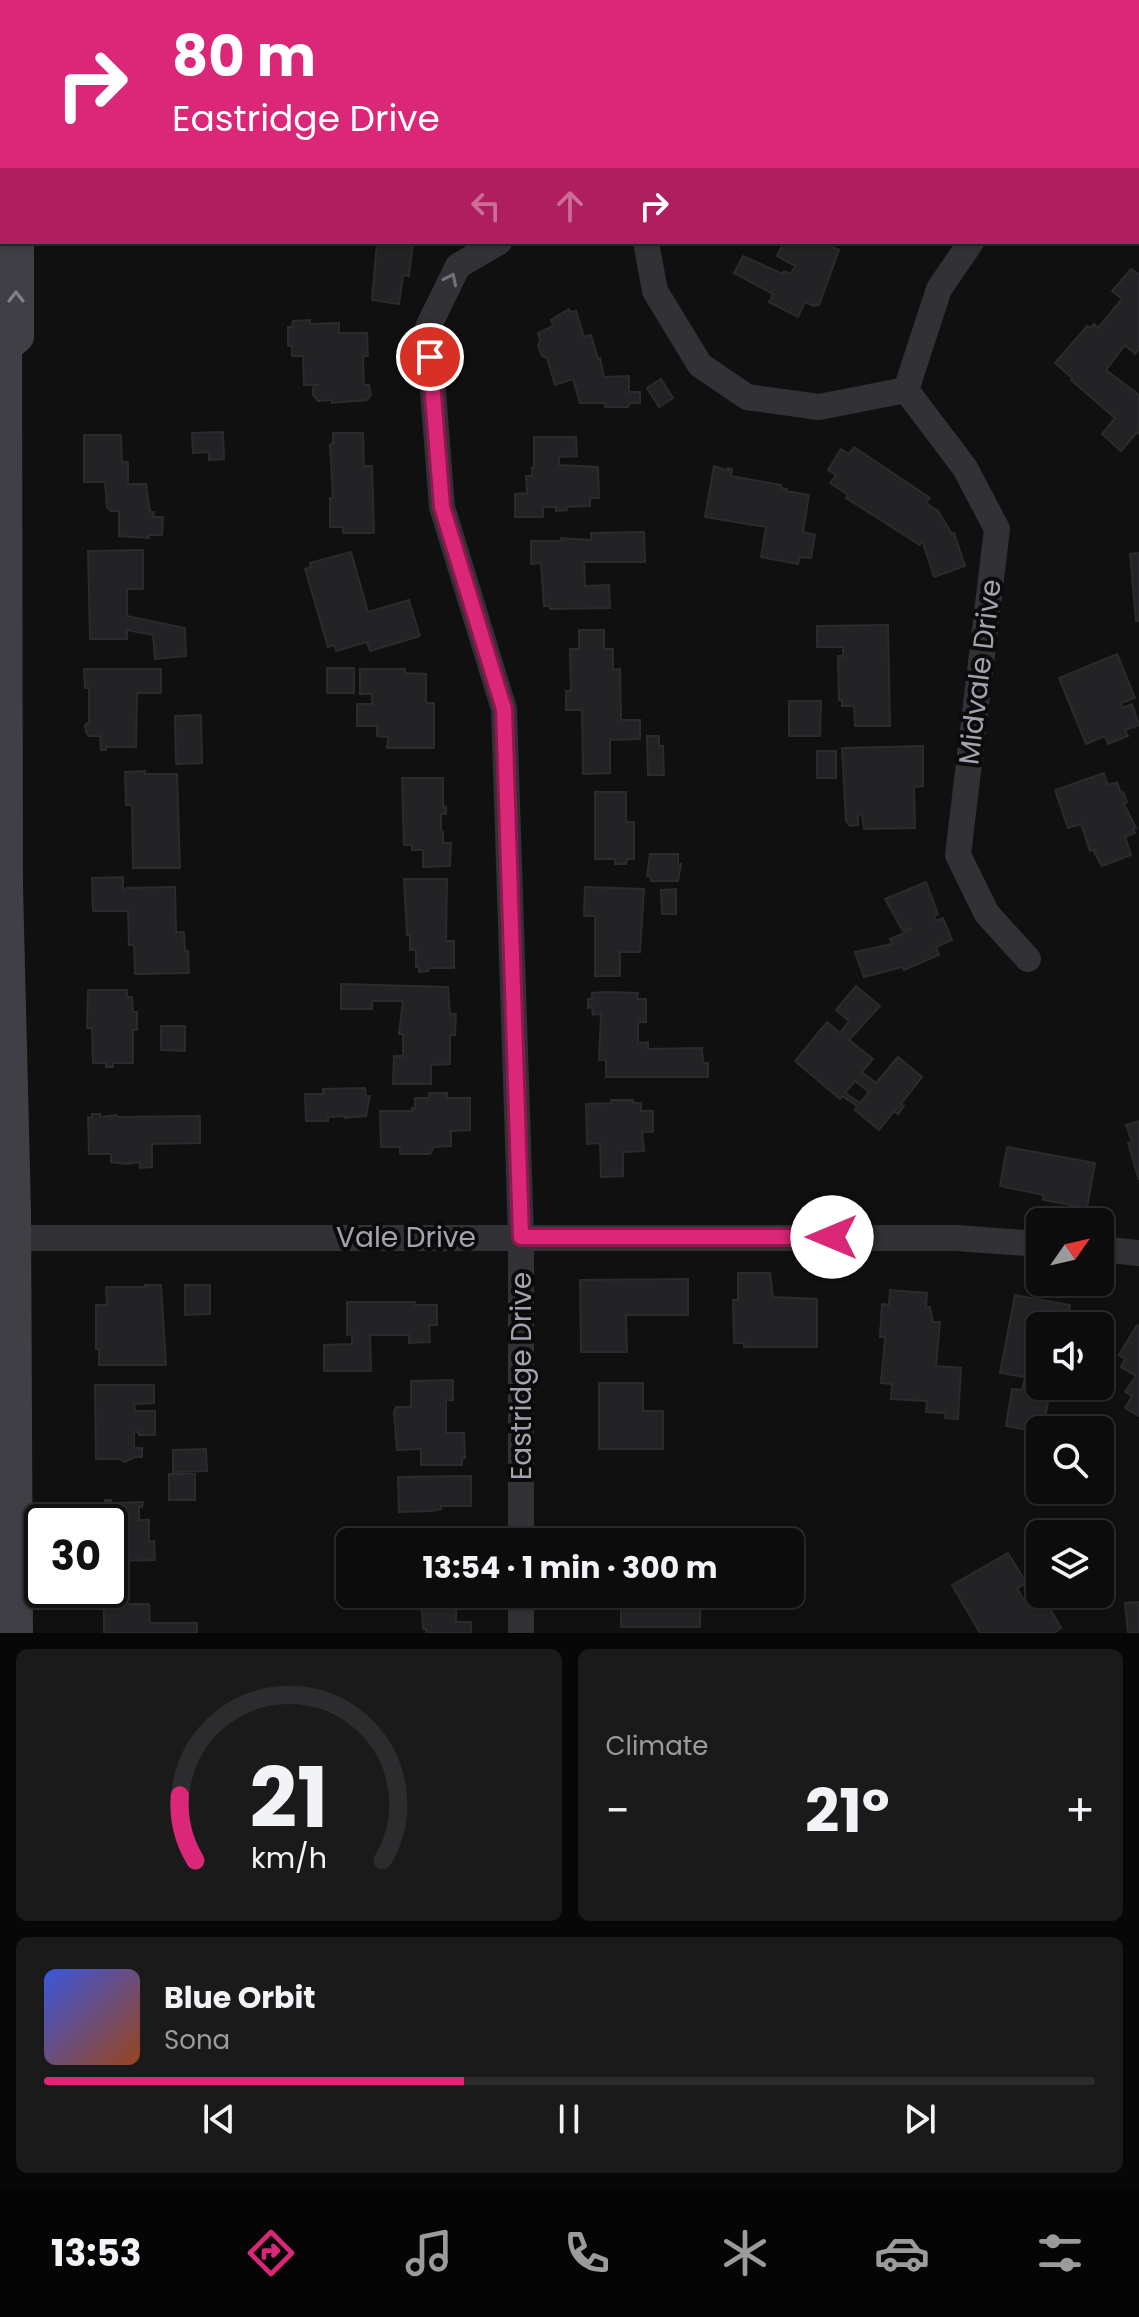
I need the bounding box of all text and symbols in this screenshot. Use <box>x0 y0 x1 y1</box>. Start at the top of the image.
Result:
text: 80 m <box>172 17 316 96</box>
icon: right <box>40 32 144 136</box>
text: Eastridge Drive <box>172 93 440 144</box>
icon: left <box>464 184 508 228</box>
icon: ahead <box>548 184 592 228</box>
icon: right <box>632 184 676 228</box>
one-way arrow <box>442 272 457 287</box>
one-way arrow <box>7 290 25 303</box>
pin <box>396 323 464 391</box>
icon: arrive <box>408 335 452 379</box>
street label: Midvale Drive <box>949 577 1011 767</box>
position arrow <box>790 1195 874 1279</box>
north arrow <box>1026 1208 1114 1296</box>
map controls <box>1026 1208 1114 1608</box>
street label: Vale Drive <box>336 1218 476 1257</box>
street label: Eastridge Drive <box>502 1272 541 1480</box>
button: sound <box>1026 1312 1114 1400</box>
button: search <box>1026 1416 1114 1504</box>
speed limit sign: 30 <box>24 1504 128 1608</box>
button: layers <box>1026 1520 1114 1608</box>
text: 13:54 · 1 min · 300 m <box>422 1546 718 1589</box>
text: Climate <box>606 1728 708 1764</box>
text: 21 <box>249 1740 328 1856</box>
text: 21° <box>805 1769 890 1853</box>
text: − <box>606 1780 630 1841</box>
text: + <box>1065 1780 1095 1841</box>
text: km/h <box>251 1838 327 1878</box>
text: Blue Orbit <box>164 1976 316 2019</box>
text: Sona <box>164 2022 230 2058</box>
icon: previous <box>197 2097 241 2141</box>
icon: pause <box>547 2097 591 2141</box>
icon: next <box>898 2097 942 2141</box>
icon: directions <box>243 2225 299 2281</box>
icon: music <box>401 2225 457 2281</box>
icon: phone <box>559 2225 615 2281</box>
icon: climate <box>717 2225 773 2281</box>
icon: car <box>874 2225 930 2281</box>
icon: filters <box>1032 2225 1088 2281</box>
text: 13:53 <box>51 2228 142 2279</box>

